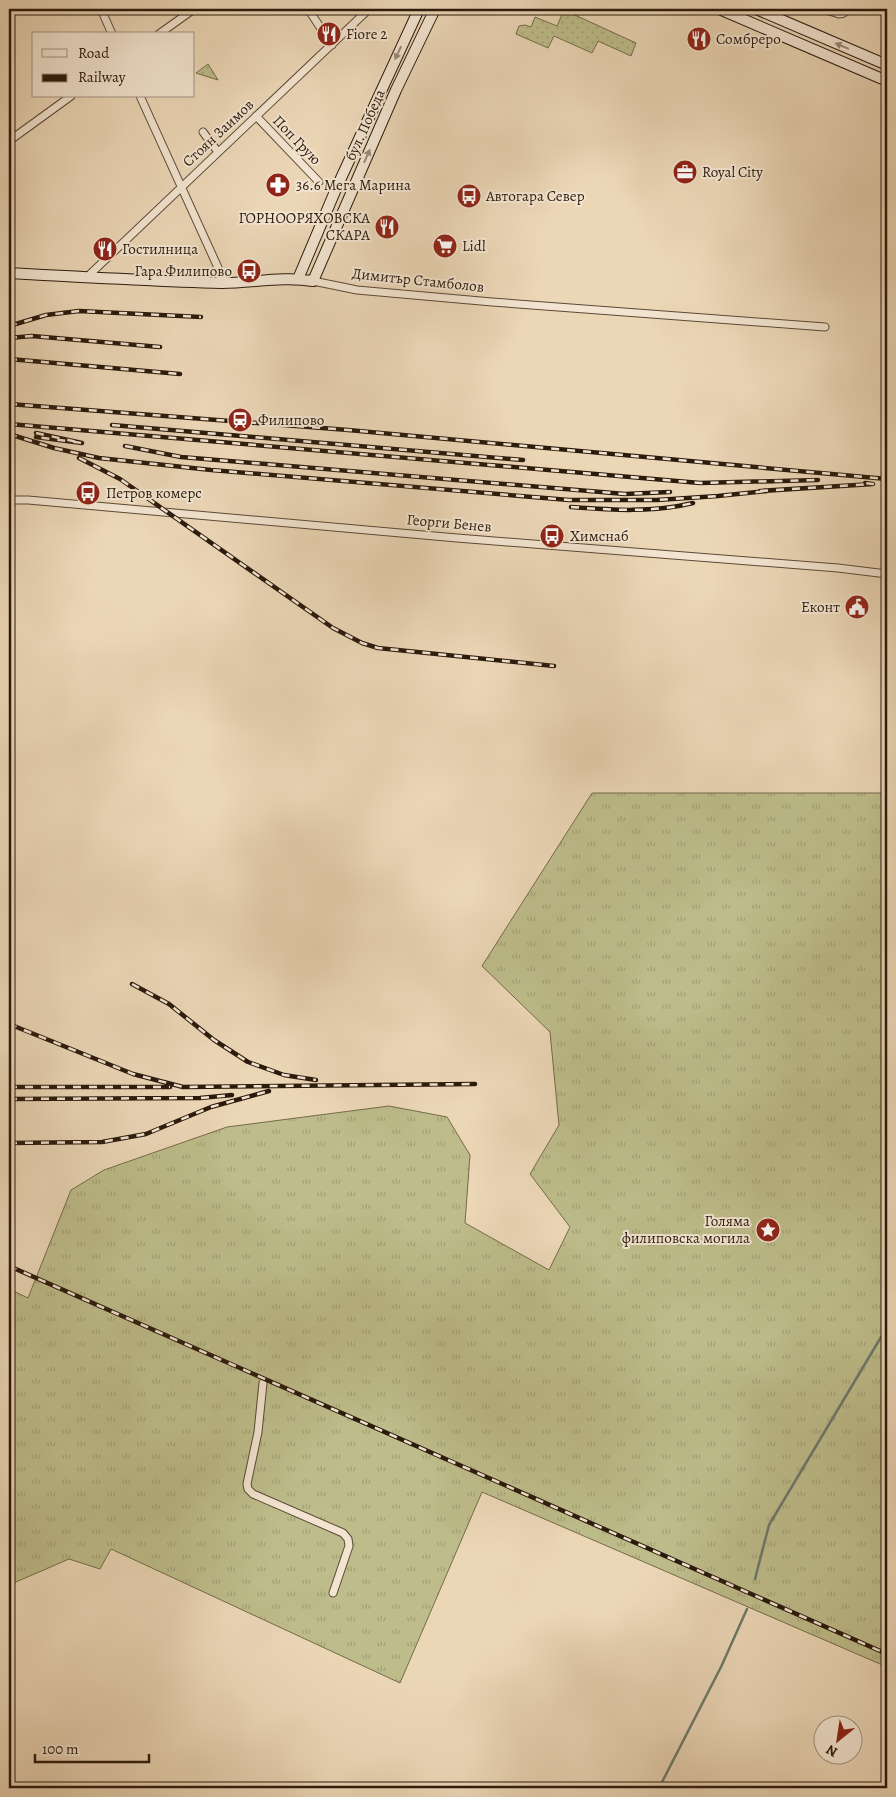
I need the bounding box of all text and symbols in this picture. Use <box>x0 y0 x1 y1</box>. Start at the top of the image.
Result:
restaurant icon: Fiore 2 <box>316 21 342 47</box>
place label: Fiore 2 <box>346 24 388 44</box>
restaurant icon: Сомбреро <box>686 26 712 52</box>
place label: Сомбреро <box>716 29 781 49</box>
legend <box>32 32 195 98</box>
one-way arrow <box>835 42 850 50</box>
text: Road <box>78 43 110 63</box>
one-way arrow <box>394 46 402 60</box>
text: Railway <box>78 67 126 87</box>
street label: бул. Победа <box>340 86 390 164</box>
street label: Стоян Заимов <box>178 95 258 171</box>
street label: Поп Грую <box>268 111 326 169</box>
one-way arrow <box>363 149 371 163</box>
office icon: Royal City <box>672 159 698 185</box>
place label: Royal City <box>702 162 763 182</box>
pharmacy icon: 36.6 Мега Марина <box>265 172 291 198</box>
place label: 36.6 Мега Марина <box>296 175 411 195</box>
bus stop icon: Автогара Север <box>456 183 482 209</box>
place label: Автогара Север <box>485 186 585 206</box>
place label: ГОРНООРЯХОВСКА СКАРА <box>238 208 370 245</box>
restaurant icon: ГОРНООРЯХОВСКА СКАРА <box>374 214 400 240</box>
supermarket icon: Lidl <box>432 233 458 259</box>
restaurant icon: Гостилница <box>92 236 118 262</box>
place label: Lidl <box>462 236 486 256</box>
place label: Гостилница <box>122 239 198 259</box>
bus stop icon: Гара Филипово <box>236 258 262 284</box>
place label: Гара Филипово <box>134 261 232 281</box>
street label: Димитър Стамболов <box>351 263 485 297</box>
station icon: Филипово <box>227 407 253 433</box>
place label: Филипово <box>258 410 324 430</box>
bus stop icon: Петров комерс <box>75 480 101 506</box>
place label: Петров комерс <box>106 483 202 503</box>
street label: Георги Бенев <box>406 509 492 537</box>
bus stop icon: Химснаб <box>539 523 565 549</box>
place label: Химснаб <box>570 526 629 546</box>
public building icon: Еконт <box>844 594 870 620</box>
place label: Еконт <box>801 597 840 617</box>
place label: Голяма филиповска могила <box>622 1211 750 1248</box>
place icon: Голяма филиповска могила <box>755 1217 781 1243</box>
north arrow <box>814 1714 864 1764</box>
scale bar <box>35 1732 149 1764</box>
text: 100 m <box>42 1739 79 1759</box>
text: N <box>823 1740 841 1762</box>

